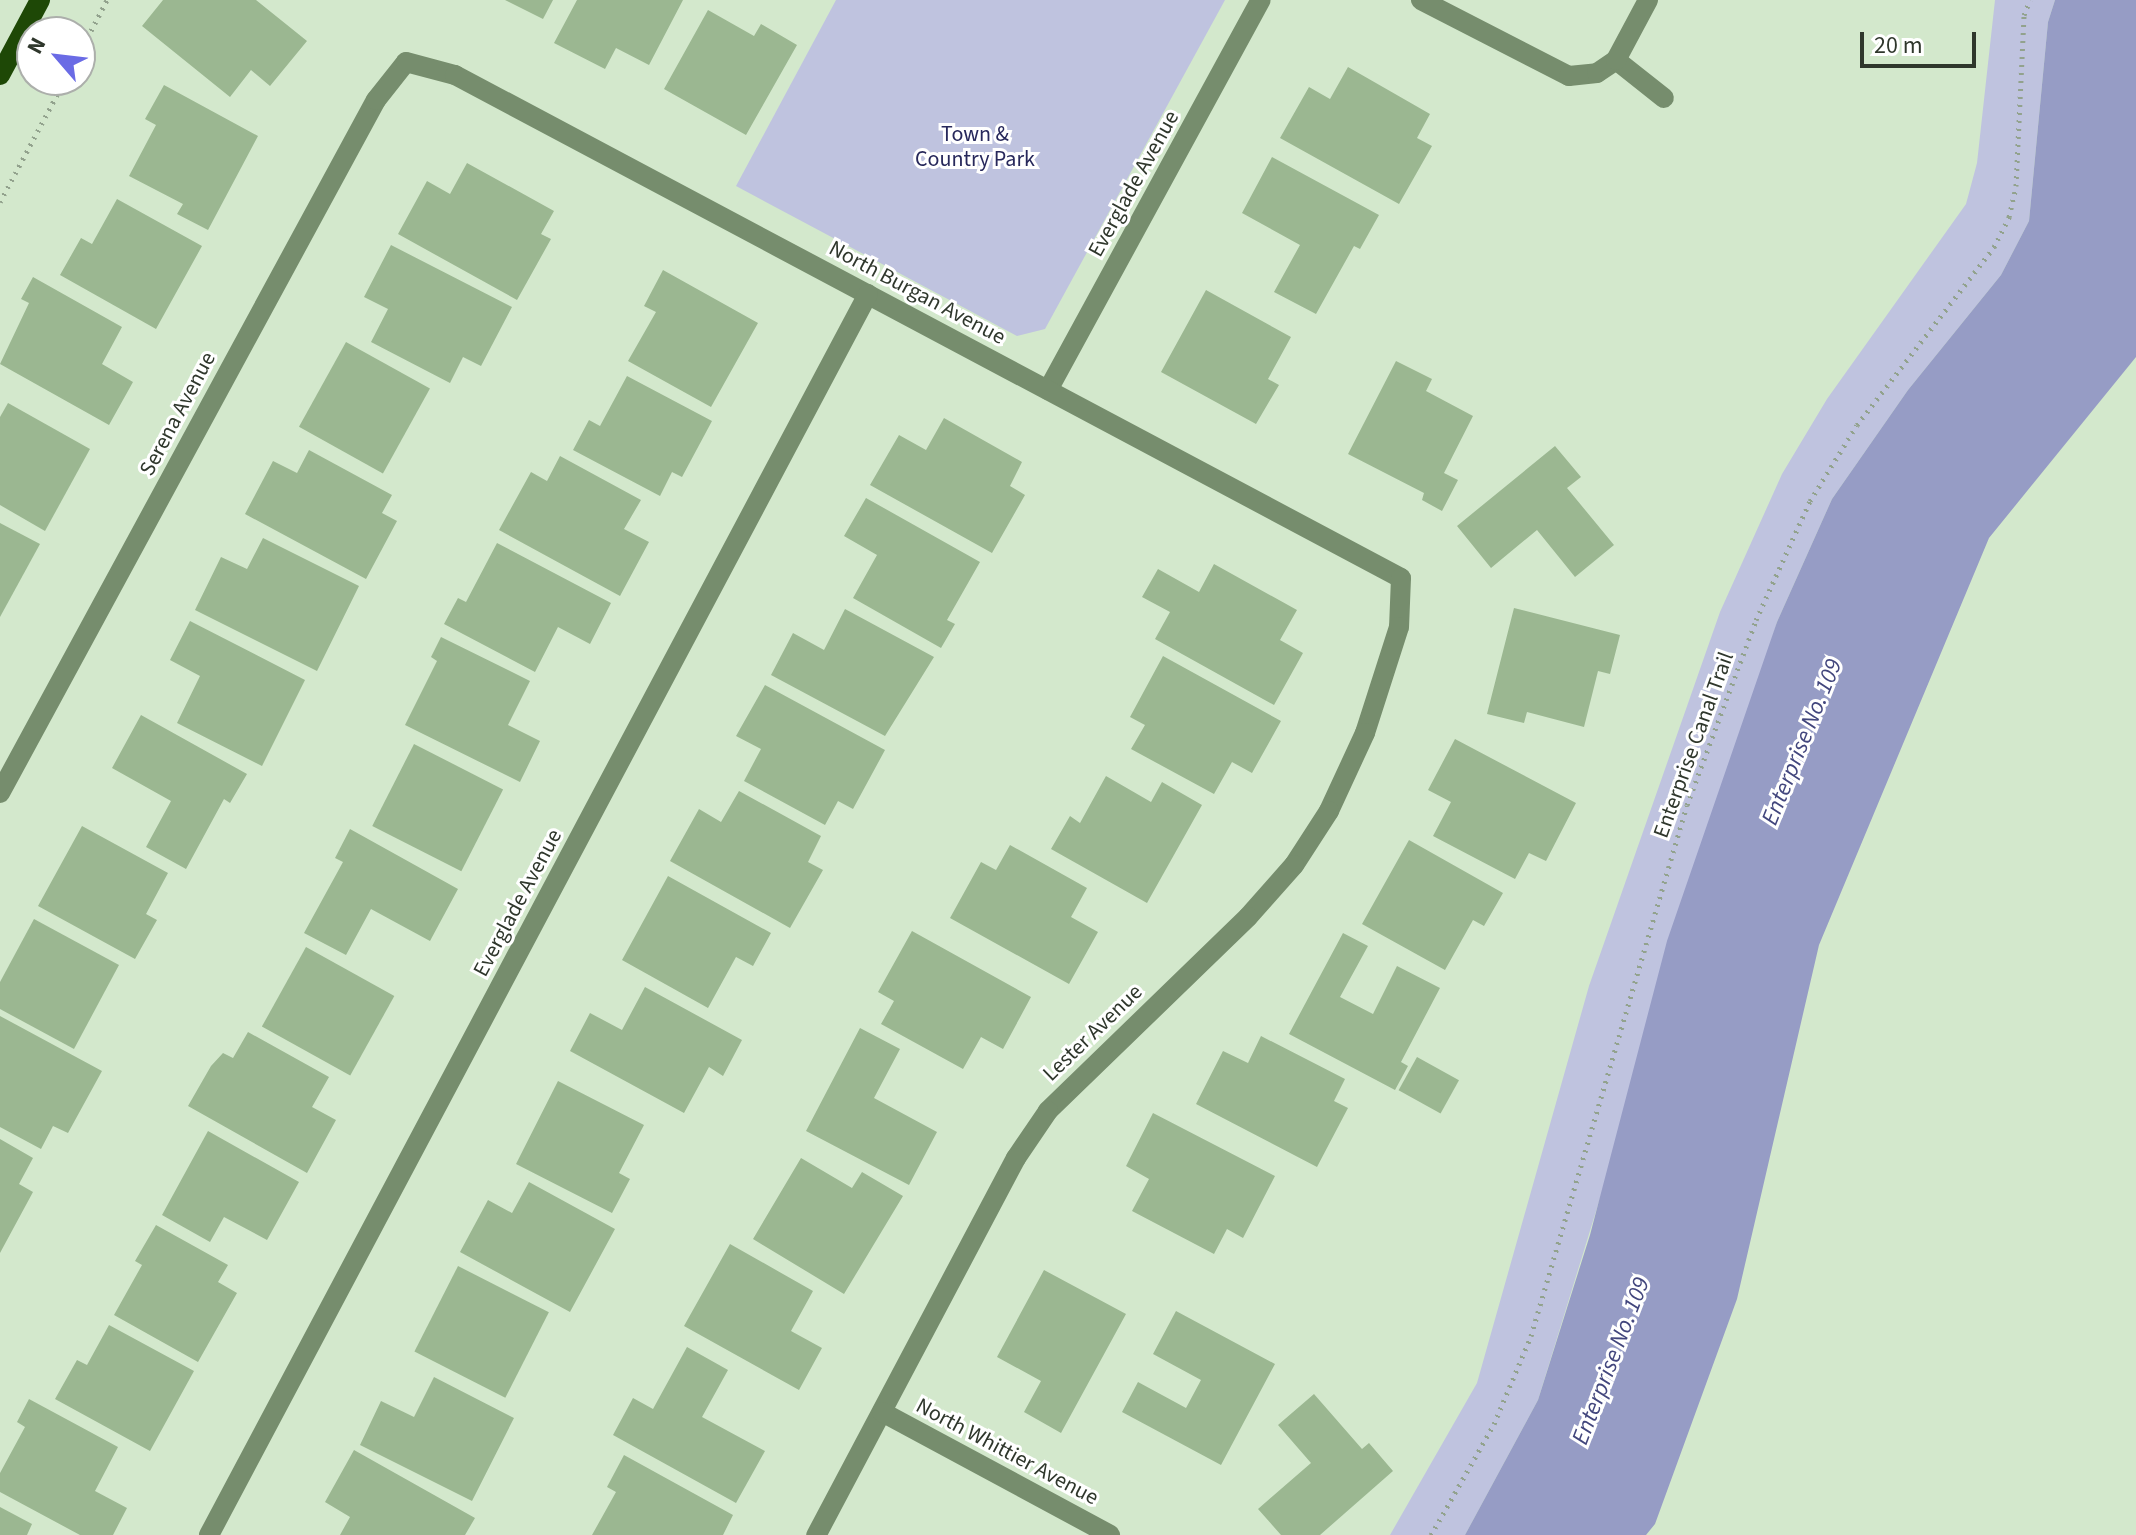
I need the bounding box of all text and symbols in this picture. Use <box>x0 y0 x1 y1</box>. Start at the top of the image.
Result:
north arrow <box>16 16 96 96</box>
scale bar <box>1864 16 1980 66</box>
text: 20 m <box>1874 28 1923 63</box>
text: N <box>19 32 54 60</box>
street label: Everglade Avenue <box>1083 106 1185 262</box>
park label: Town & Country Park <box>915 121 1035 172</box>
street label: North Burgan Avenue <box>824 235 1010 351</box>
street label: Serena Avenue <box>134 348 222 480</box>
street label: Enterprise Canal Trail <box>1648 648 1740 842</box>
water label: Enterprise No. 109 <box>1756 655 1848 829</box>
street label: Everglade Avenue <box>468 825 568 981</box>
street label: Lester Avenue <box>1038 979 1148 1087</box>
water label: Enterprise No. 109 <box>1566 1273 1656 1449</box>
street label: North Whittier Avenue <box>911 1393 1103 1511</box>

